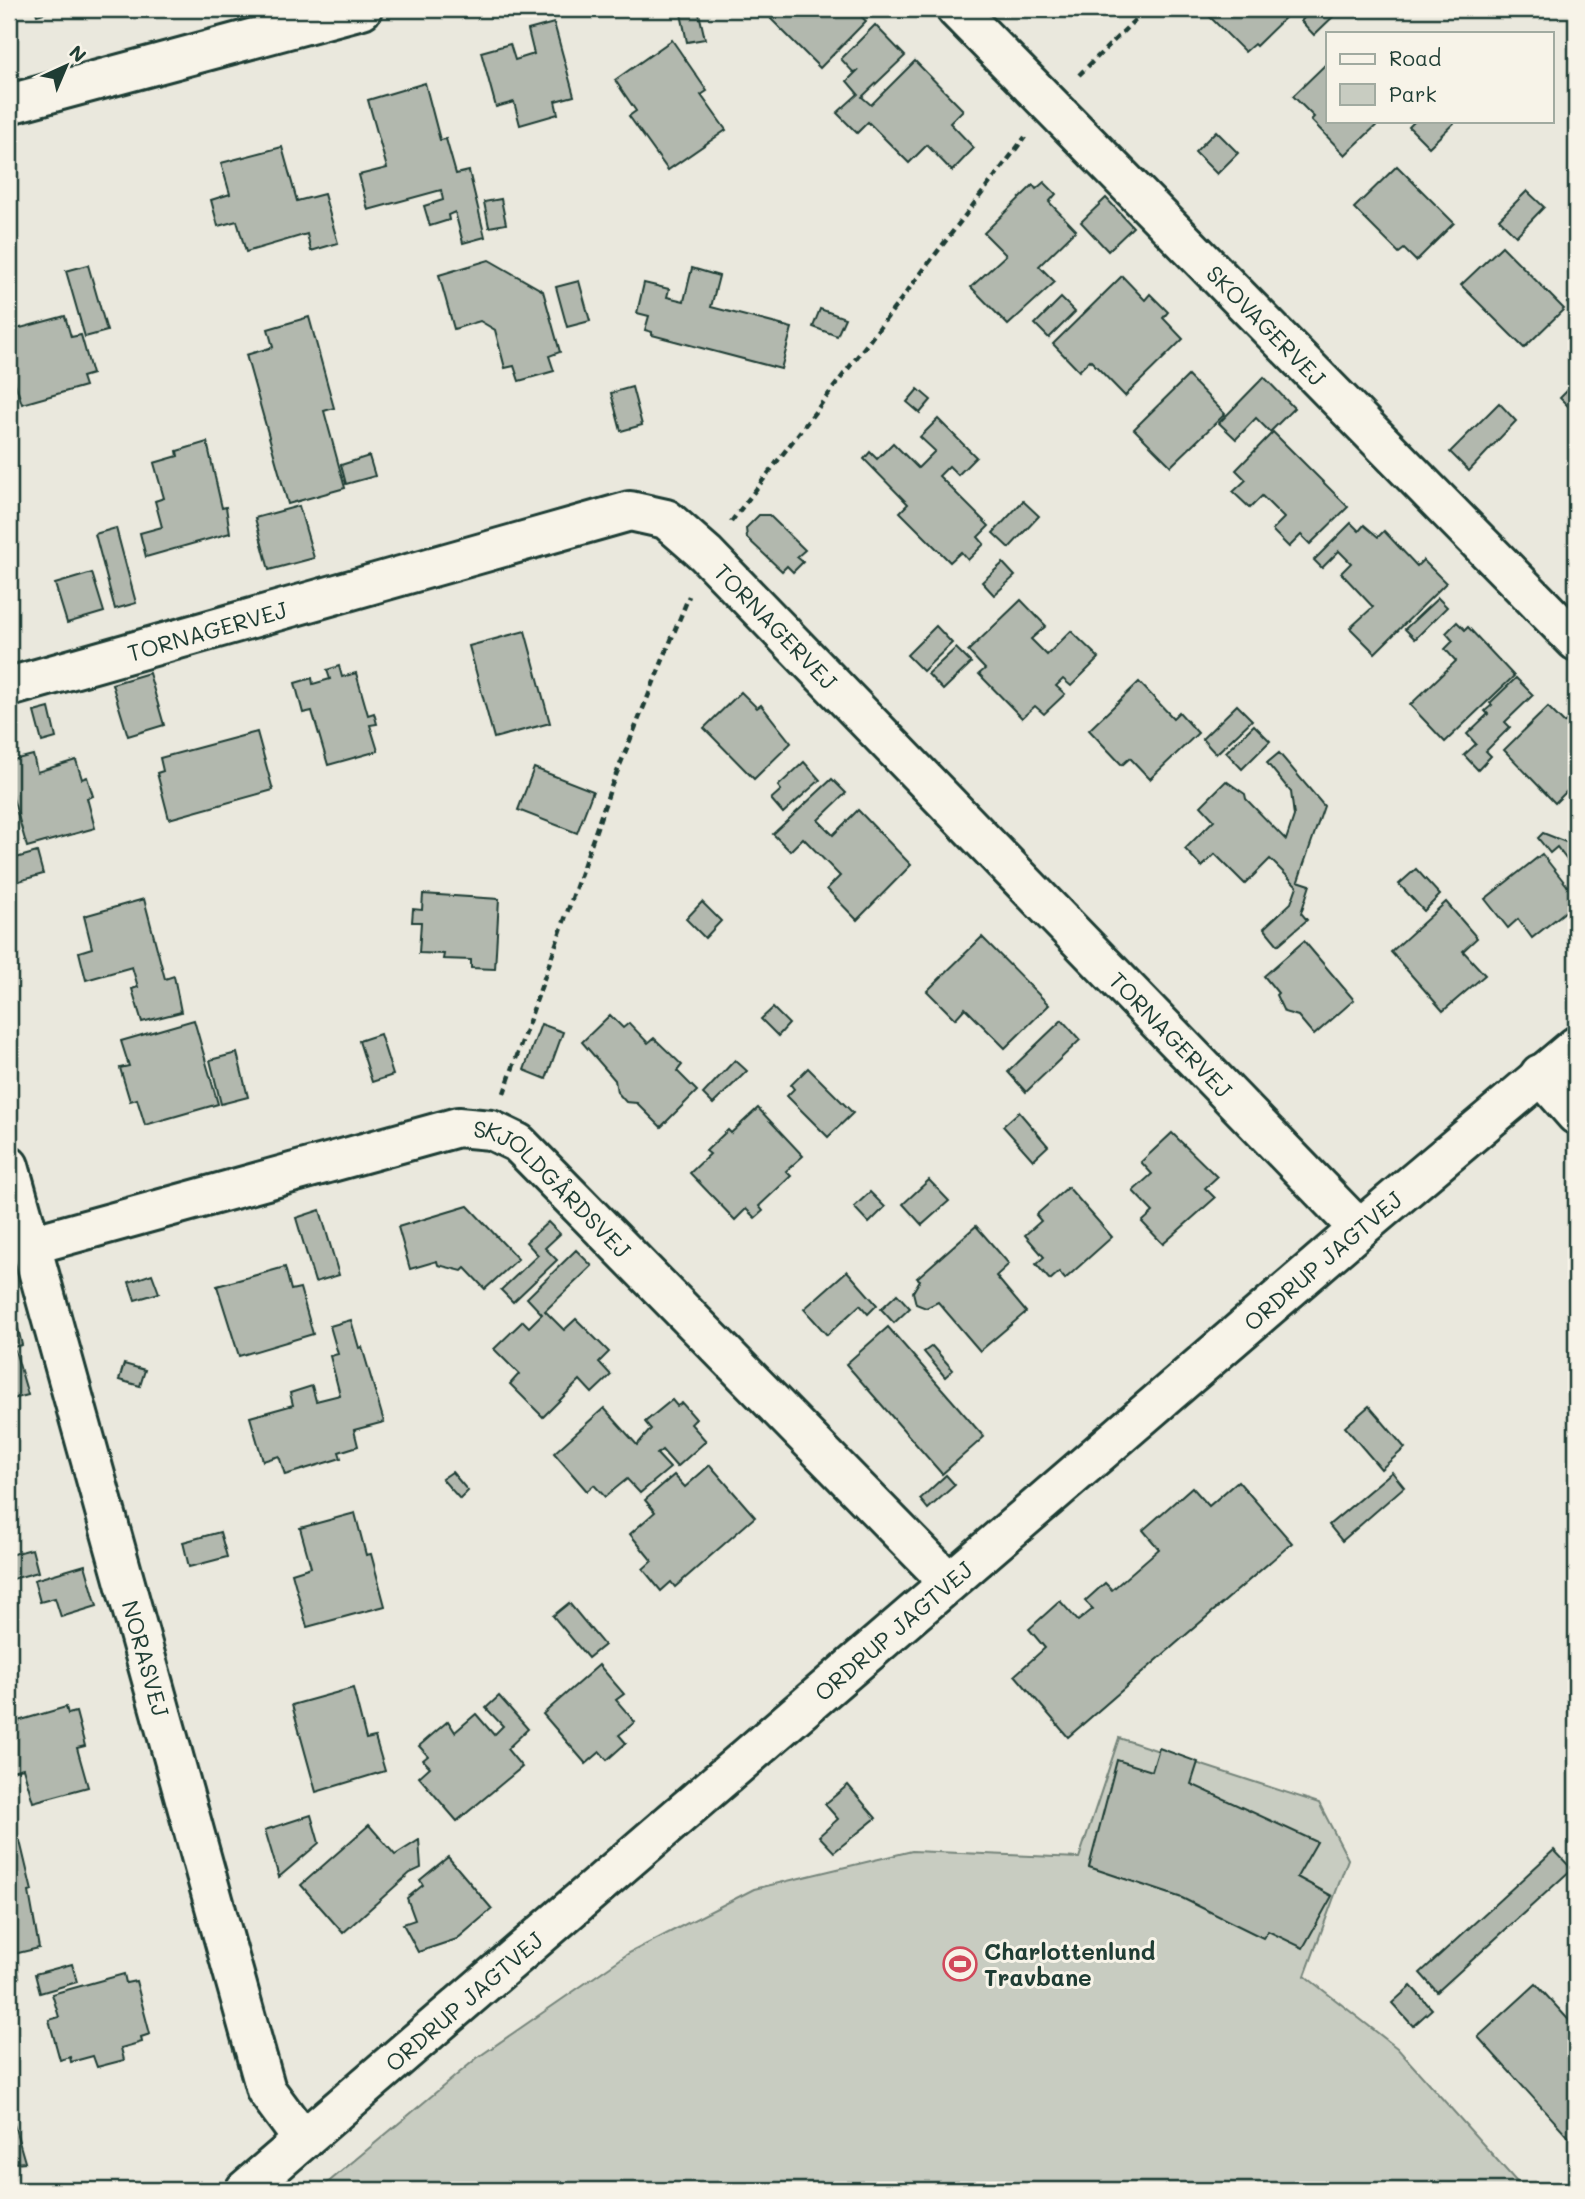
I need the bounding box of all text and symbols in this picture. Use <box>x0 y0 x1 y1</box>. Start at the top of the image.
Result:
north arrow <box>32 32 102 102</box>
legend <box>1326 32 1554 122</box>
text: N <box>64 39 92 67</box>
text: Road <box>1389 44 1441 71</box>
text: Park <box>1389 80 1437 107</box>
street label: SKOVAGERVEJ <box>1200 258 1333 392</box>
street label: TORNAGERVEJ <box>708 557 844 696</box>
street label: TORNAGERVEJ <box>124 594 291 668</box>
street label: TORNAGERVEJ <box>1103 965 1239 1104</box>
street label: SKJOLDGÅRDSVEJ <box>472 1113 638 1265</box>
street label: ORDRUP JAGTVEJ <box>1237 1184 1408 1337</box>
street label: ORDRUP JAGTVEJ <box>808 1554 979 1707</box>
street label: NORASVEJ <box>115 1597 176 1720</box>
street label: ORDRUP JAGTVEJ <box>379 1925 549 2078</box>
place label: Charlottenlund Travbane <box>984 1936 1155 1992</box>
sports icon: Charlottenlund Travbane <box>941 1945 979 1983</box>

